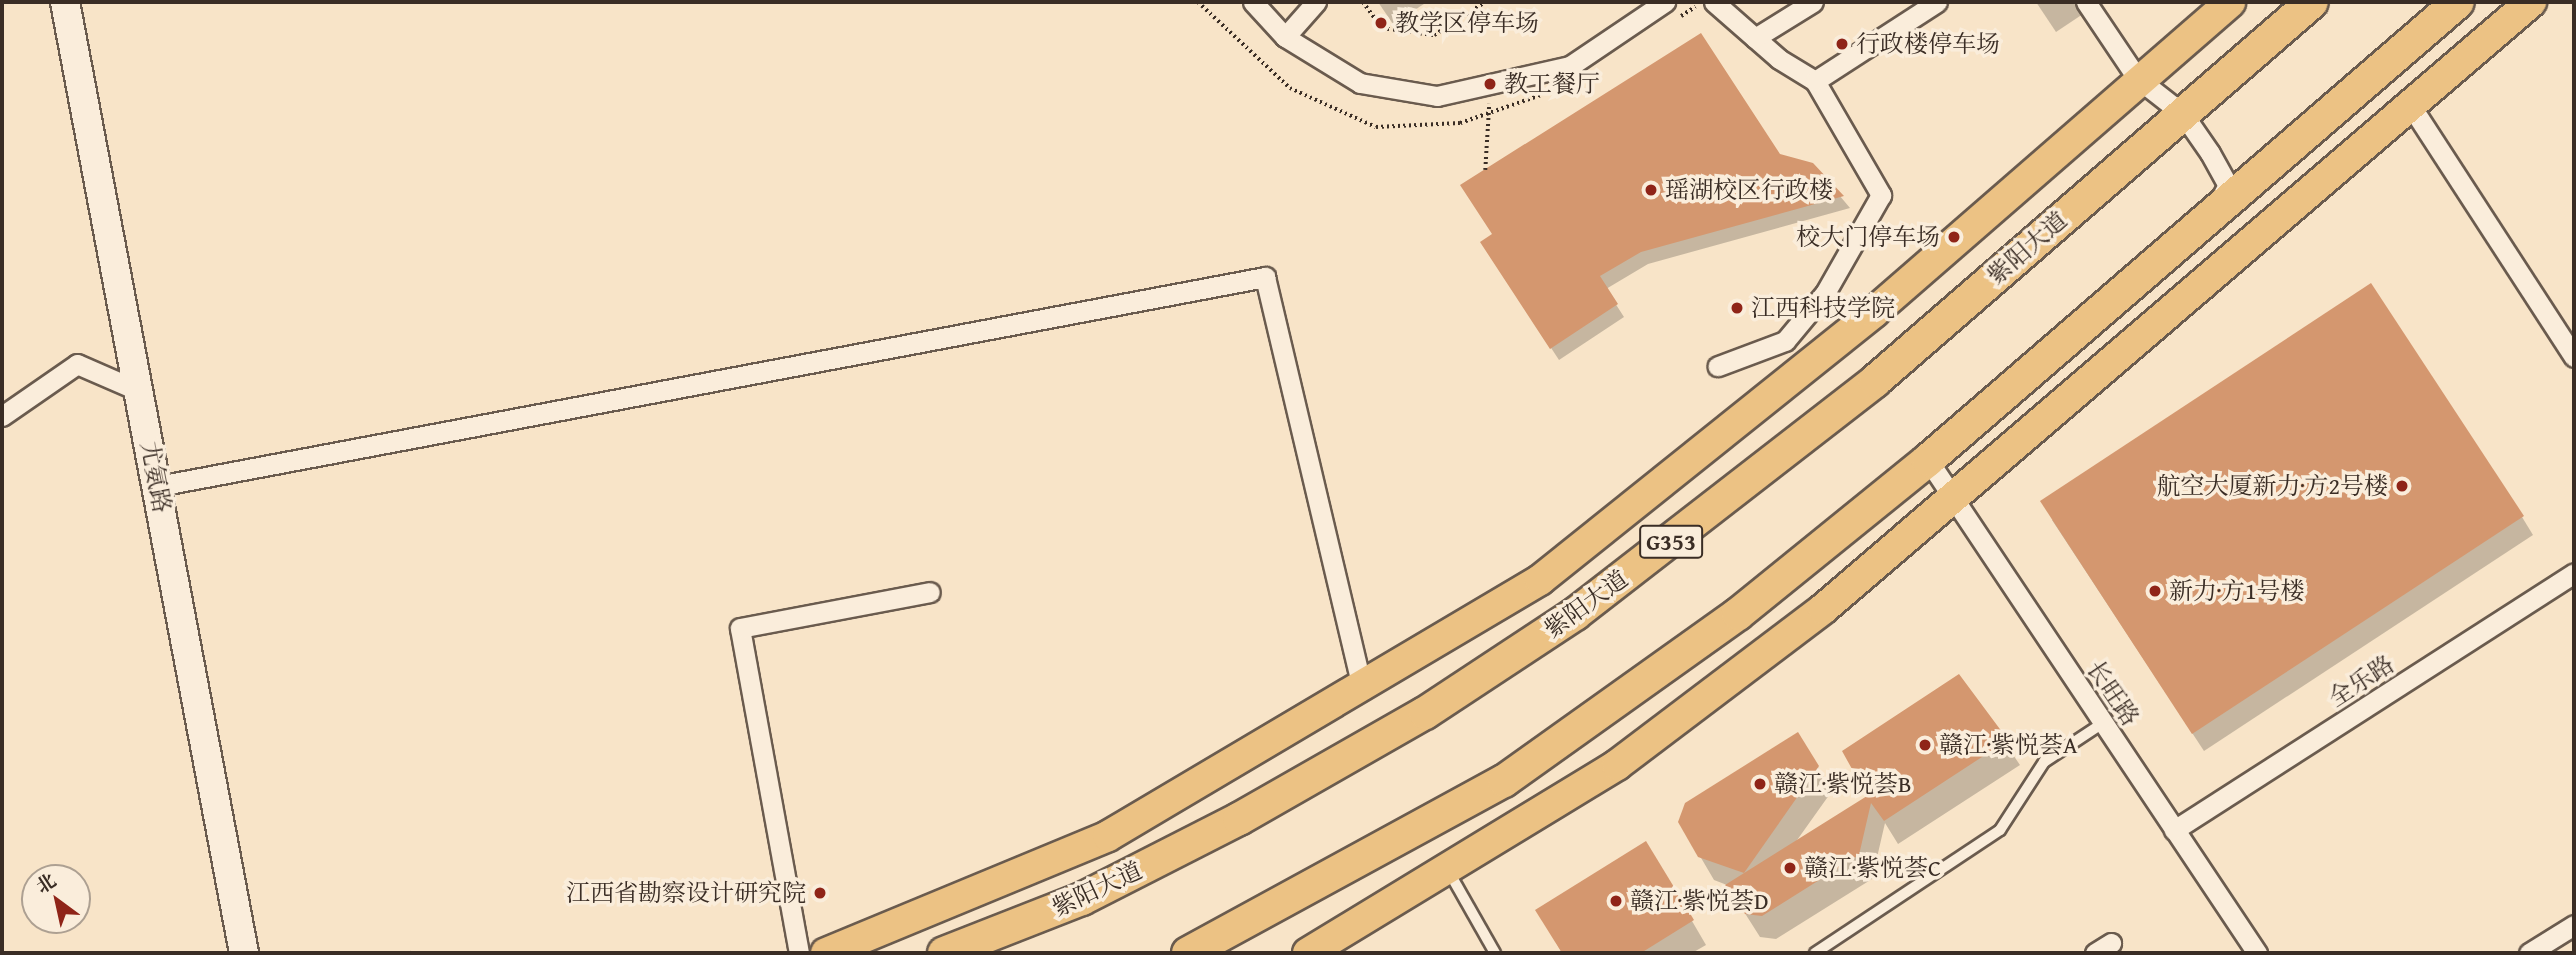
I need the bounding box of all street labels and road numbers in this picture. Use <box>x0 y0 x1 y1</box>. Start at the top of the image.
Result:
street label: 紫阳大道 <box>1981 206 2073 290</box>
street label: 尤氨路 <box>135 439 177 515</box>
road number: G353 <box>1638 522 1704 562</box>
street label: 紫阳大道 <box>1539 564 1633 644</box>
street label: 全乐路 <box>2323 649 2399 713</box>
street label: 长旺路 <box>2081 655 2145 731</box>
street label: 紫阳大道 <box>1047 856 1147 922</box>

